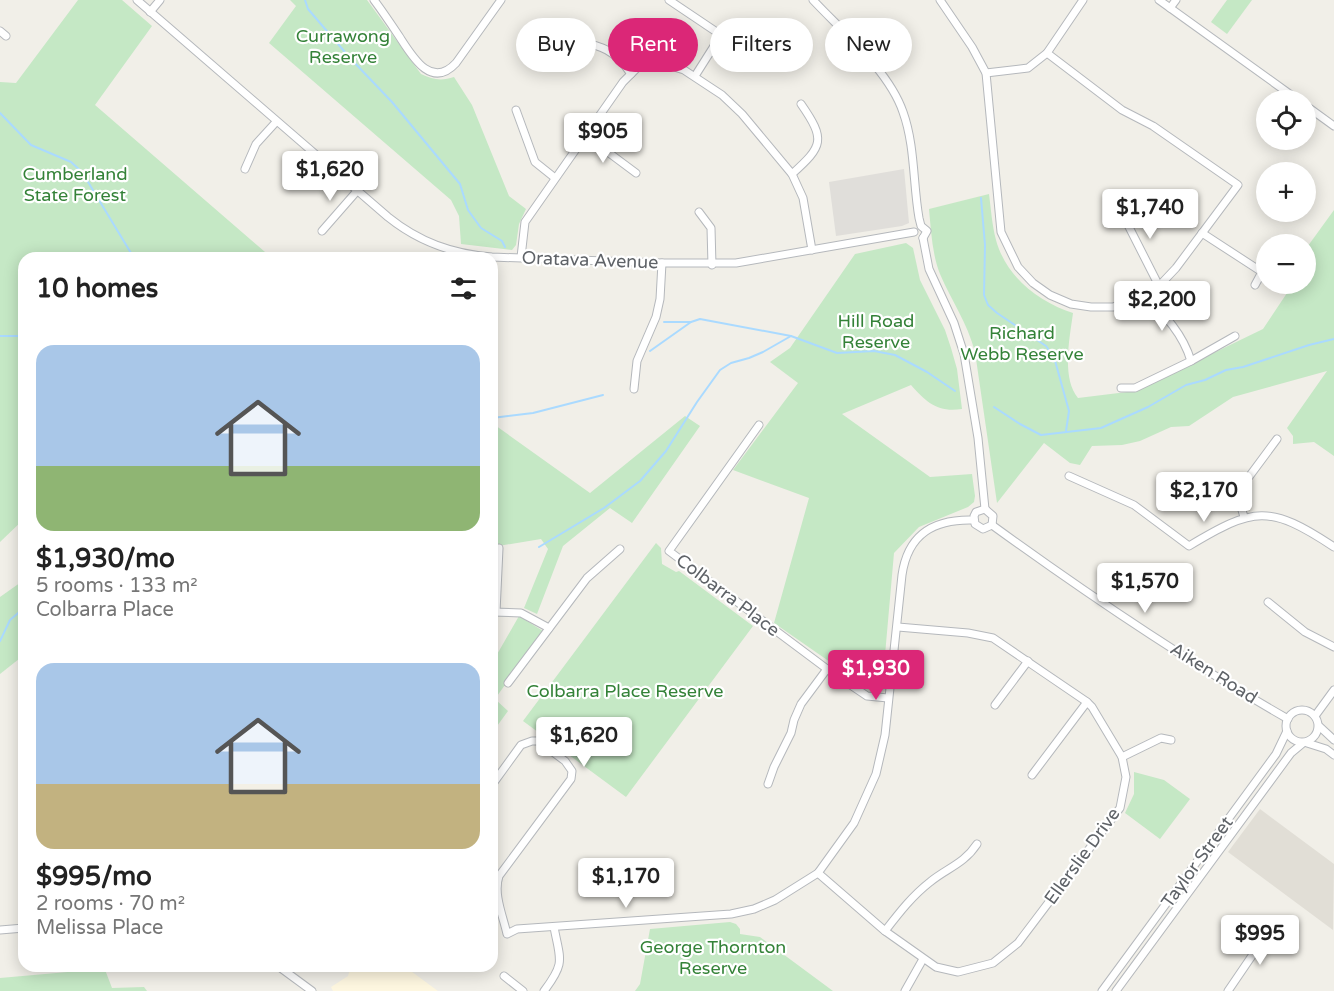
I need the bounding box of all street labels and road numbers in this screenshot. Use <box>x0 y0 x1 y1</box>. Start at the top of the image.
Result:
street label: Oratava Avenue <box>521 247 659 273</box>
street label: Colbarra Place <box>672 549 784 641</box>
street label: Aiken Road <box>1166 638 1262 708</box>
street label: Ellerslie Drive <box>1039 803 1125 909</box>
street label: Taylor Street <box>1156 812 1238 912</box>

